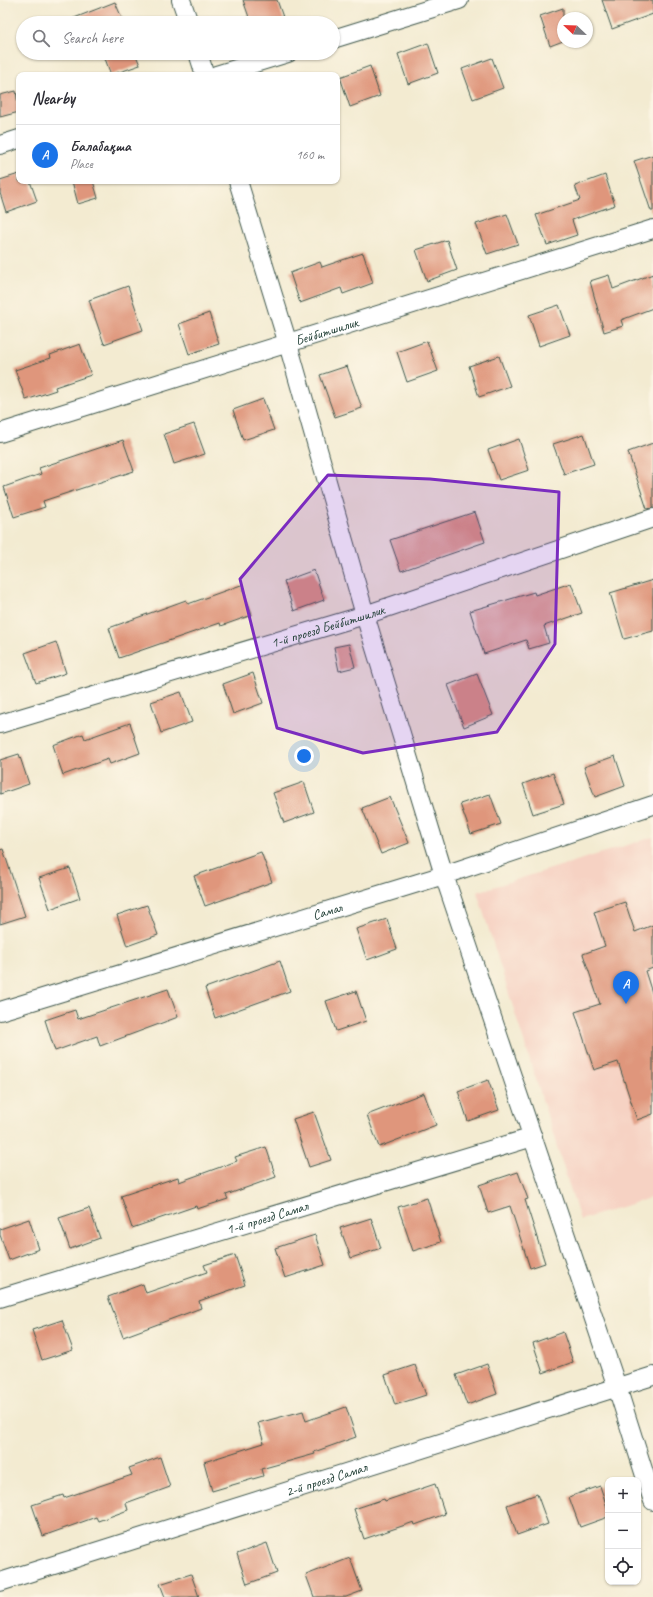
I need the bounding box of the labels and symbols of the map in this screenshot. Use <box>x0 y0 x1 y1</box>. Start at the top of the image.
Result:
north arrow <box>557 12 593 48</box>
street label: Бейбитшилик <box>293 313 362 349</box>
street label: 1-й проезд Бейбитшилик <box>269 600 389 652</box>
your location <box>294 746 314 766</box>
street label: Самал <box>310 899 345 924</box>
pin: A <box>613 971 639 1004</box>
street label: 1-й проезд Самал <box>224 1197 312 1238</box>
street label: 2-й проезд Самал <box>284 1458 371 1500</box>

